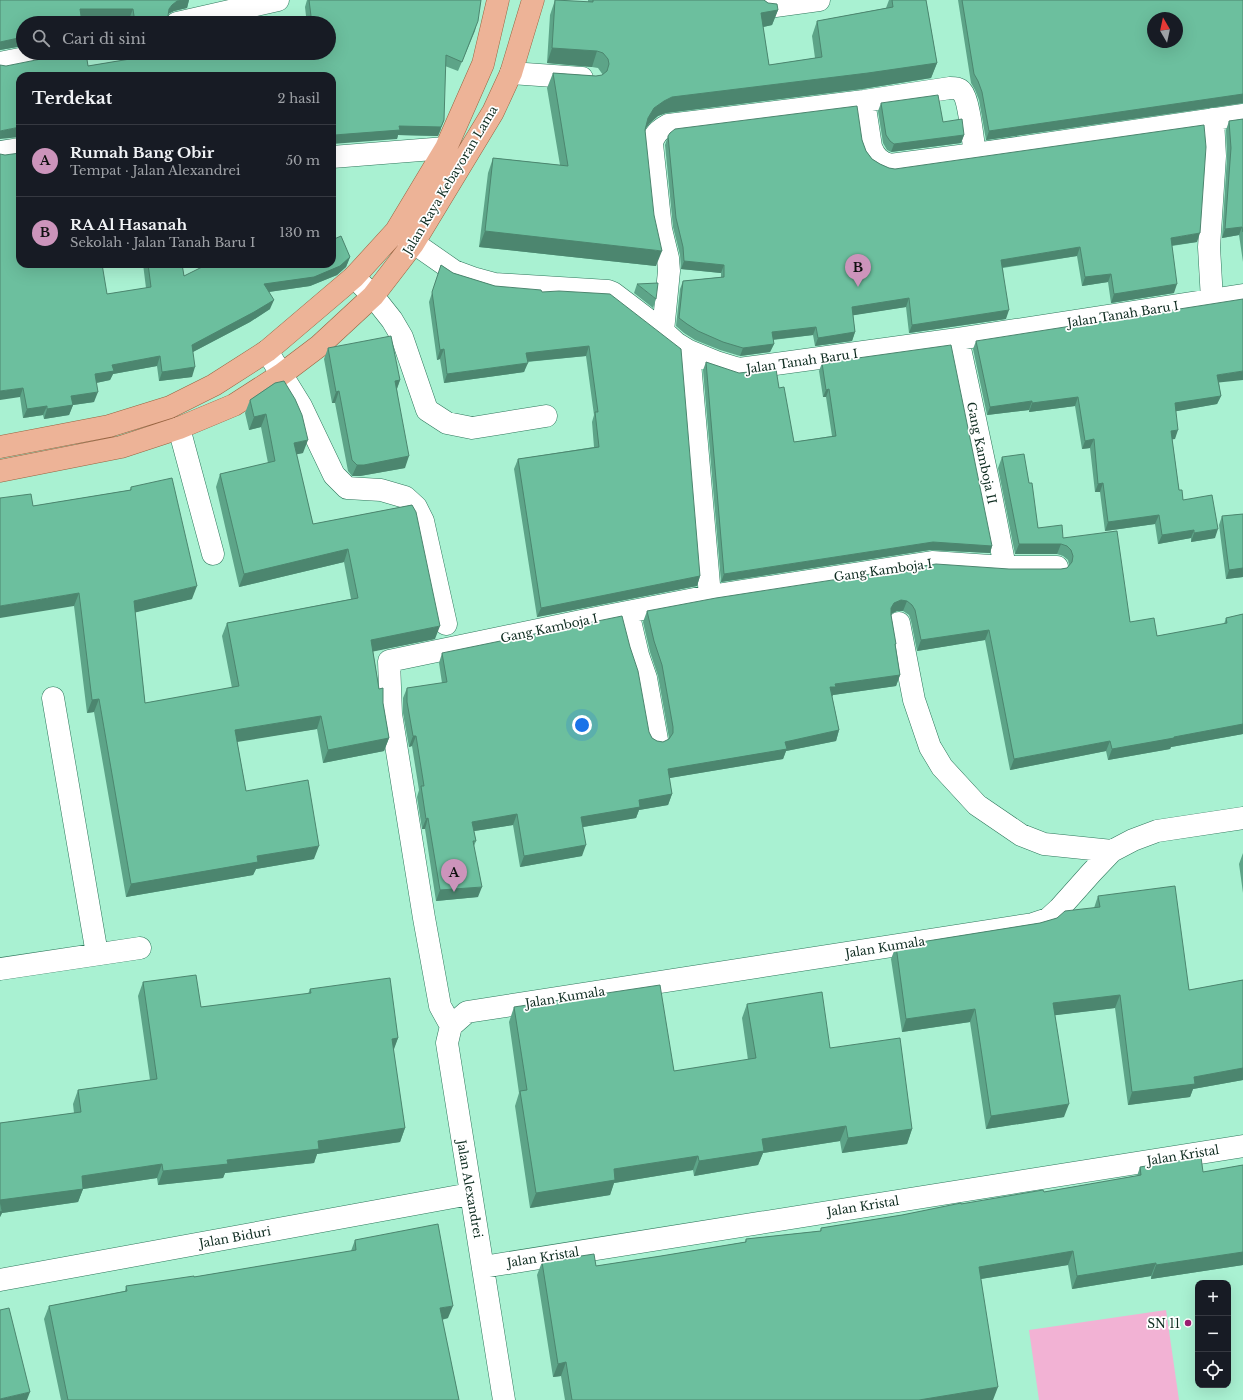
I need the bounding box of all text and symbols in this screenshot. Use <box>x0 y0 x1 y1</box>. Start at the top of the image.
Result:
north arrow <box>1147 12 1183 48</box>
search box <box>16 16 336 60</box>
icon: search <box>30 27 52 49</box>
text: Cari di sini <box>62 29 146 48</box>
text: Terdekat <box>32 88 112 109</box>
text: 2 hasil <box>278 90 320 107</box>
street label: Jalan Raya Kebayoran Lama <box>398 103 501 259</box>
text: Rumah Bang Obir <box>70 143 214 162</box>
text: A <box>40 152 50 169</box>
text: 50 m <box>286 152 320 169</box>
text: Tempat · Jalan Alexandrei <box>70 162 240 179</box>
text: RA Al Hasanah <box>70 215 187 234</box>
text: B <box>40 224 50 241</box>
text: 130 m <box>279 224 320 241</box>
text: Sekolah · Jalan Tanah Baru I <box>70 234 255 251</box>
pin: B <box>845 254 871 287</box>
street label: Jalan Tanah Baru I <box>1064 298 1180 331</box>
street label: Jalan Tanah Baru I <box>743 346 859 377</box>
street label: Gang Kamboja II <box>964 401 1000 505</box>
street label: Gang Kamboja I <box>833 556 933 584</box>
street label: Gang Kamboja I <box>499 610 599 646</box>
your location <box>572 715 592 735</box>
pin: A <box>441 859 467 892</box>
street label: Jalan Kumala <box>842 933 926 961</box>
street label: Jalan Kumala <box>522 983 606 1011</box>
street label: Jalan Alexandrei <box>454 1137 486 1239</box>
street label: Jalan Kristal <box>1144 1142 1220 1168</box>
street label: Jalan Kristal <box>824 1193 900 1219</box>
street label: Jalan Biduri <box>196 1223 272 1251</box>
street label: Jalan Kristal <box>504 1244 580 1270</box>
map controls <box>1195 1280 1231 1388</box>
button: + <box>1195 1280 1231 1316</box>
place label: SN 11 <box>1147 1316 1180 1331</box>
button: − <box>1195 1316 1231 1352</box>
marker: SN 11 <box>1183 1318 1193 1328</box>
button: locate <box>1195 1352 1231 1388</box>

